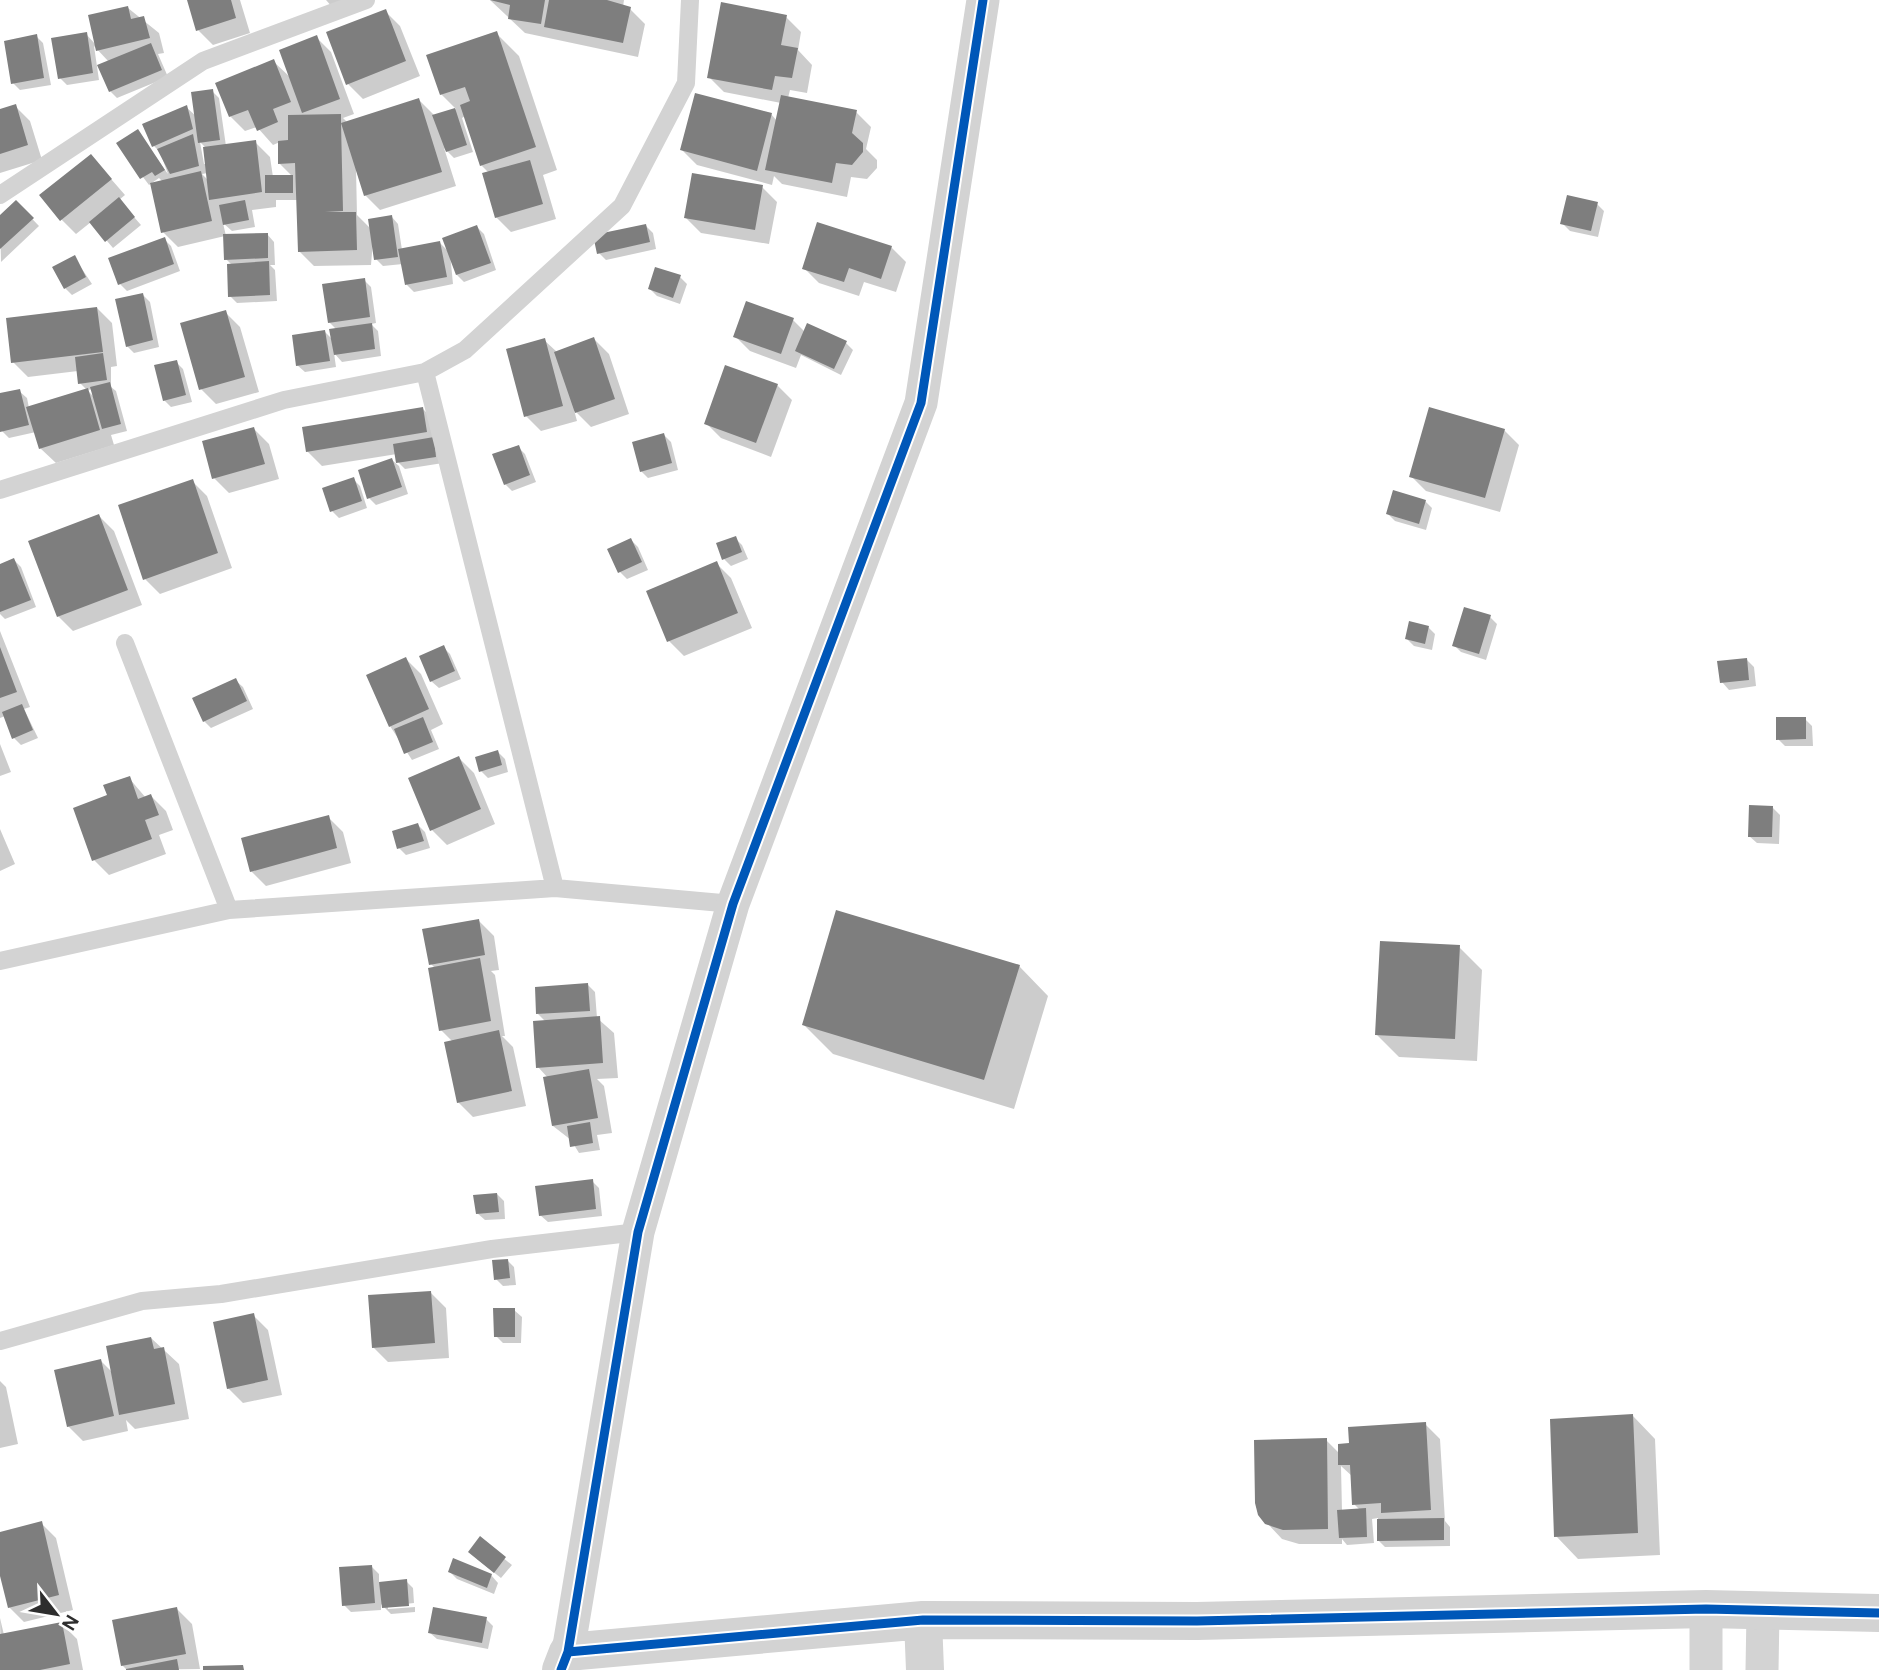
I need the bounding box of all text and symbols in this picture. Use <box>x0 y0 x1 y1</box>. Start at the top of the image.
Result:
north arrow <box>21 1579 91 1649</box>
text: N <box>56 1610 84 1635</box>

